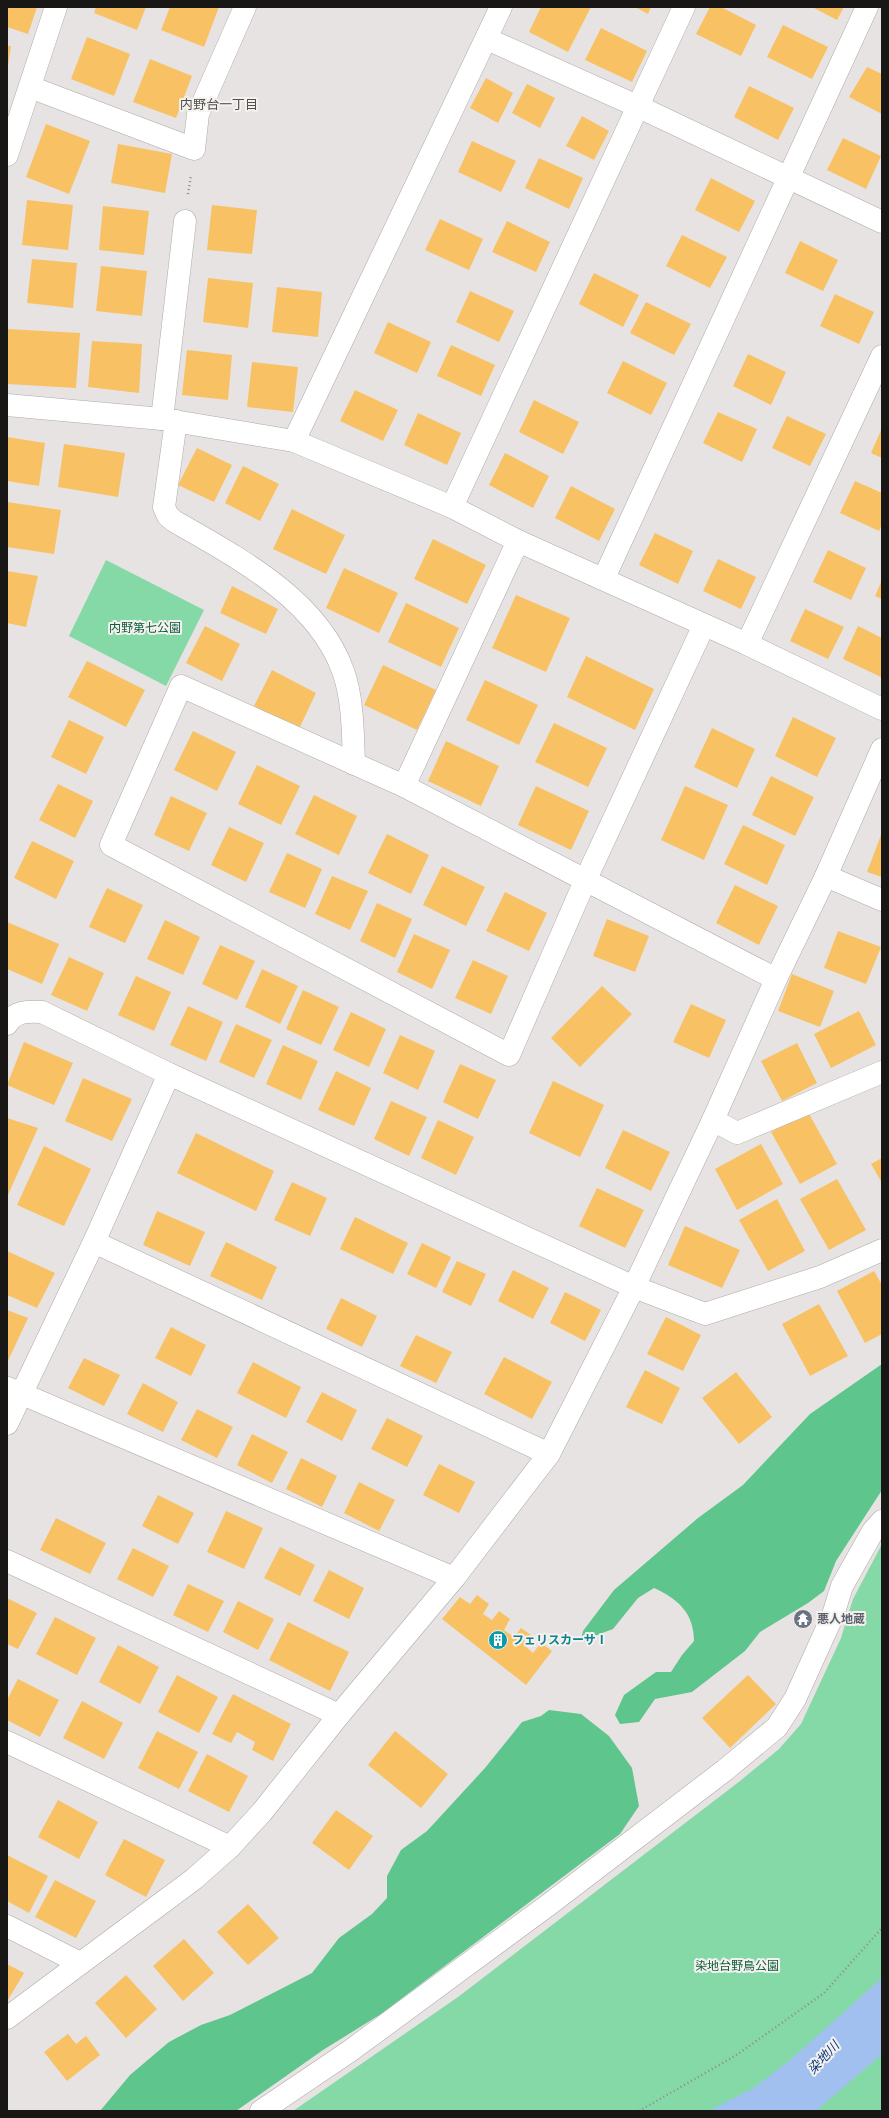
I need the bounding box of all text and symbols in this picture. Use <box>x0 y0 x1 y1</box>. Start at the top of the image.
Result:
district label: 内野台一丁目 <box>180 97 258 112</box>
park label: 内野第七公園 <box>109 621 181 635</box>
temple icon: 悪人地蔵 <box>792 1608 814 1630</box>
place label: 悪人地蔵 <box>817 1612 865 1626</box>
building icon: フェリスカーサⅠ <box>487 1629 509 1651</box>
place label: フェリスカーサⅠ <box>512 1633 608 1647</box>
park label: 染地台野鳥公園 <box>695 1959 779 1973</box>
water label: 染地川 <box>805 2037 844 2077</box>

